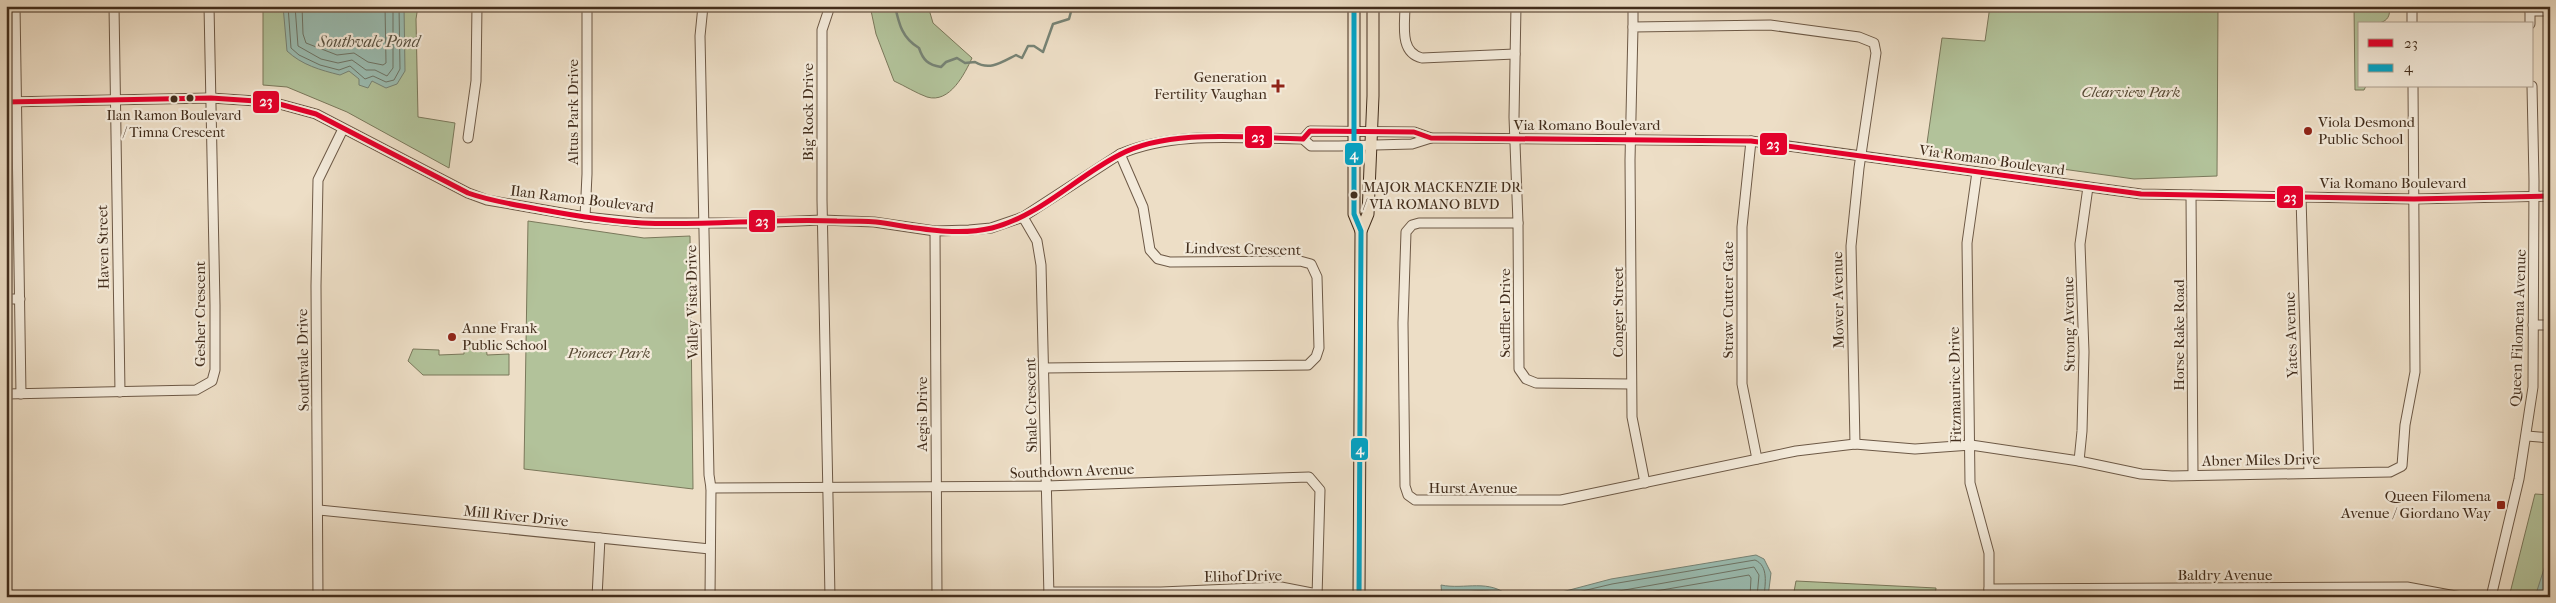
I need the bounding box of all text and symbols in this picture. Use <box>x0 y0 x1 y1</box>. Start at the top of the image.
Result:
legend <box>2358 22 2534 88</box>
water label: Southvale Pond <box>317 32 422 51</box>
text: 23 <box>2404 34 2418 52</box>
street label: Altus Park Drive <box>564 58 582 166</box>
text: 4 <box>2404 58 2414 76</box>
street label: Big Rock Drive <box>799 63 817 161</box>
place label: Generation Fertility Vaughan <box>1154 68 1267 103</box>
marker: Generation Fertility Vaughan <box>1271 79 1285 93</box>
park label: Clearview Park <box>2082 83 2181 101</box>
line badge: 23 <box>252 90 280 114</box>
unlabelled marker <box>185 93 195 103</box>
text: 23 <box>260 93 273 110</box>
marker: Ilan Ramon Boulevard / Timna Crescent <box>169 94 179 104</box>
place label: Ilan Ramon Boulevard / Timna Crescent <box>107 107 242 141</box>
place label: Viola Desmond Public School <box>2317 113 2416 148</box>
street label: Via Romano Boulevard <box>1512 116 1661 134</box>
line badge: 23 <box>1244 125 1273 149</box>
marker: Viola Desmond Public School <box>2302 125 2314 137</box>
text: 23 <box>1252 129 1265 146</box>
line badge: 23 <box>1759 132 1788 156</box>
text: 23 <box>1767 136 1780 153</box>
street label: Via Romano Boulevard <box>1917 141 2067 179</box>
line badge: 4 <box>1344 142 1364 166</box>
text: 4 <box>1349 146 1359 163</box>
street label: Via Romano Boulevard <box>2318 174 2467 192</box>
place label: MAJOR MACKENZIE DR / VIA ROMANO BLVD <box>1362 179 1522 213</box>
street label: Ilan Ramon Boulevard <box>509 181 656 217</box>
line badge: 23 <box>2276 185 2304 209</box>
text: 23 <box>2284 189 2297 206</box>
marker: MAJOR MACKENZIE DR / VIA ROMANO BLVD <box>1349 190 1359 200</box>
street label: Haven Street <box>93 204 113 289</box>
line badge: 23 <box>748 209 776 233</box>
text: 23 <box>756 213 769 230</box>
street label: Lindvest Crescent <box>1185 239 1302 259</box>
street label: Straw Cutter Gate <box>1719 241 1737 359</box>
street label: Valley Vista Drive <box>682 244 702 360</box>
street label: Queen Filomena Avenue <box>2506 248 2530 407</box>
street label: Mower Avenue <box>1828 251 1848 349</box>
street label: Gesher Crescent <box>191 260 209 367</box>
street label: Conger Street <box>1609 266 1627 357</box>
street label: Scuffler Drive <box>1496 268 1514 358</box>
street label: Strong Avenue <box>2059 276 2079 372</box>
street label: Horse Rake Road <box>2170 279 2188 391</box>
street label: Yates Avenue <box>2280 291 2302 379</box>
street label: Southvale Drive <box>293 308 313 412</box>
place label: Anne Frank Public School <box>461 319 547 354</box>
street label: Fitzmaurice Drive <box>1945 326 1965 444</box>
marker: Anne Frank Public School <box>446 331 458 343</box>
park label: Pioneer Park <box>567 344 651 362</box>
street label: Shale Crescent <box>1021 357 1041 453</box>
street label: Aegis Drive <box>913 376 931 453</box>
line badge: 4 <box>1350 437 1369 461</box>
text: 4 <box>1355 441 1365 458</box>
street label: Abner Miles Drive <box>2201 450 2321 470</box>
street label: Southdown Avenue <box>1010 460 1135 482</box>
street label: Hurst Avenue <box>1428 479 1518 497</box>
place label: Queen Filomena Avenue / Giordano Way <box>2340 487 2492 522</box>
marker: Queen Filomena Avenue / Giordano Way <box>2495 499 2507 511</box>
street label: Mill River Drive <box>463 502 570 531</box>
street label: Elihof Drive <box>1204 566 1283 586</box>
street label: Baldry Avenue <box>2178 566 2273 584</box>

